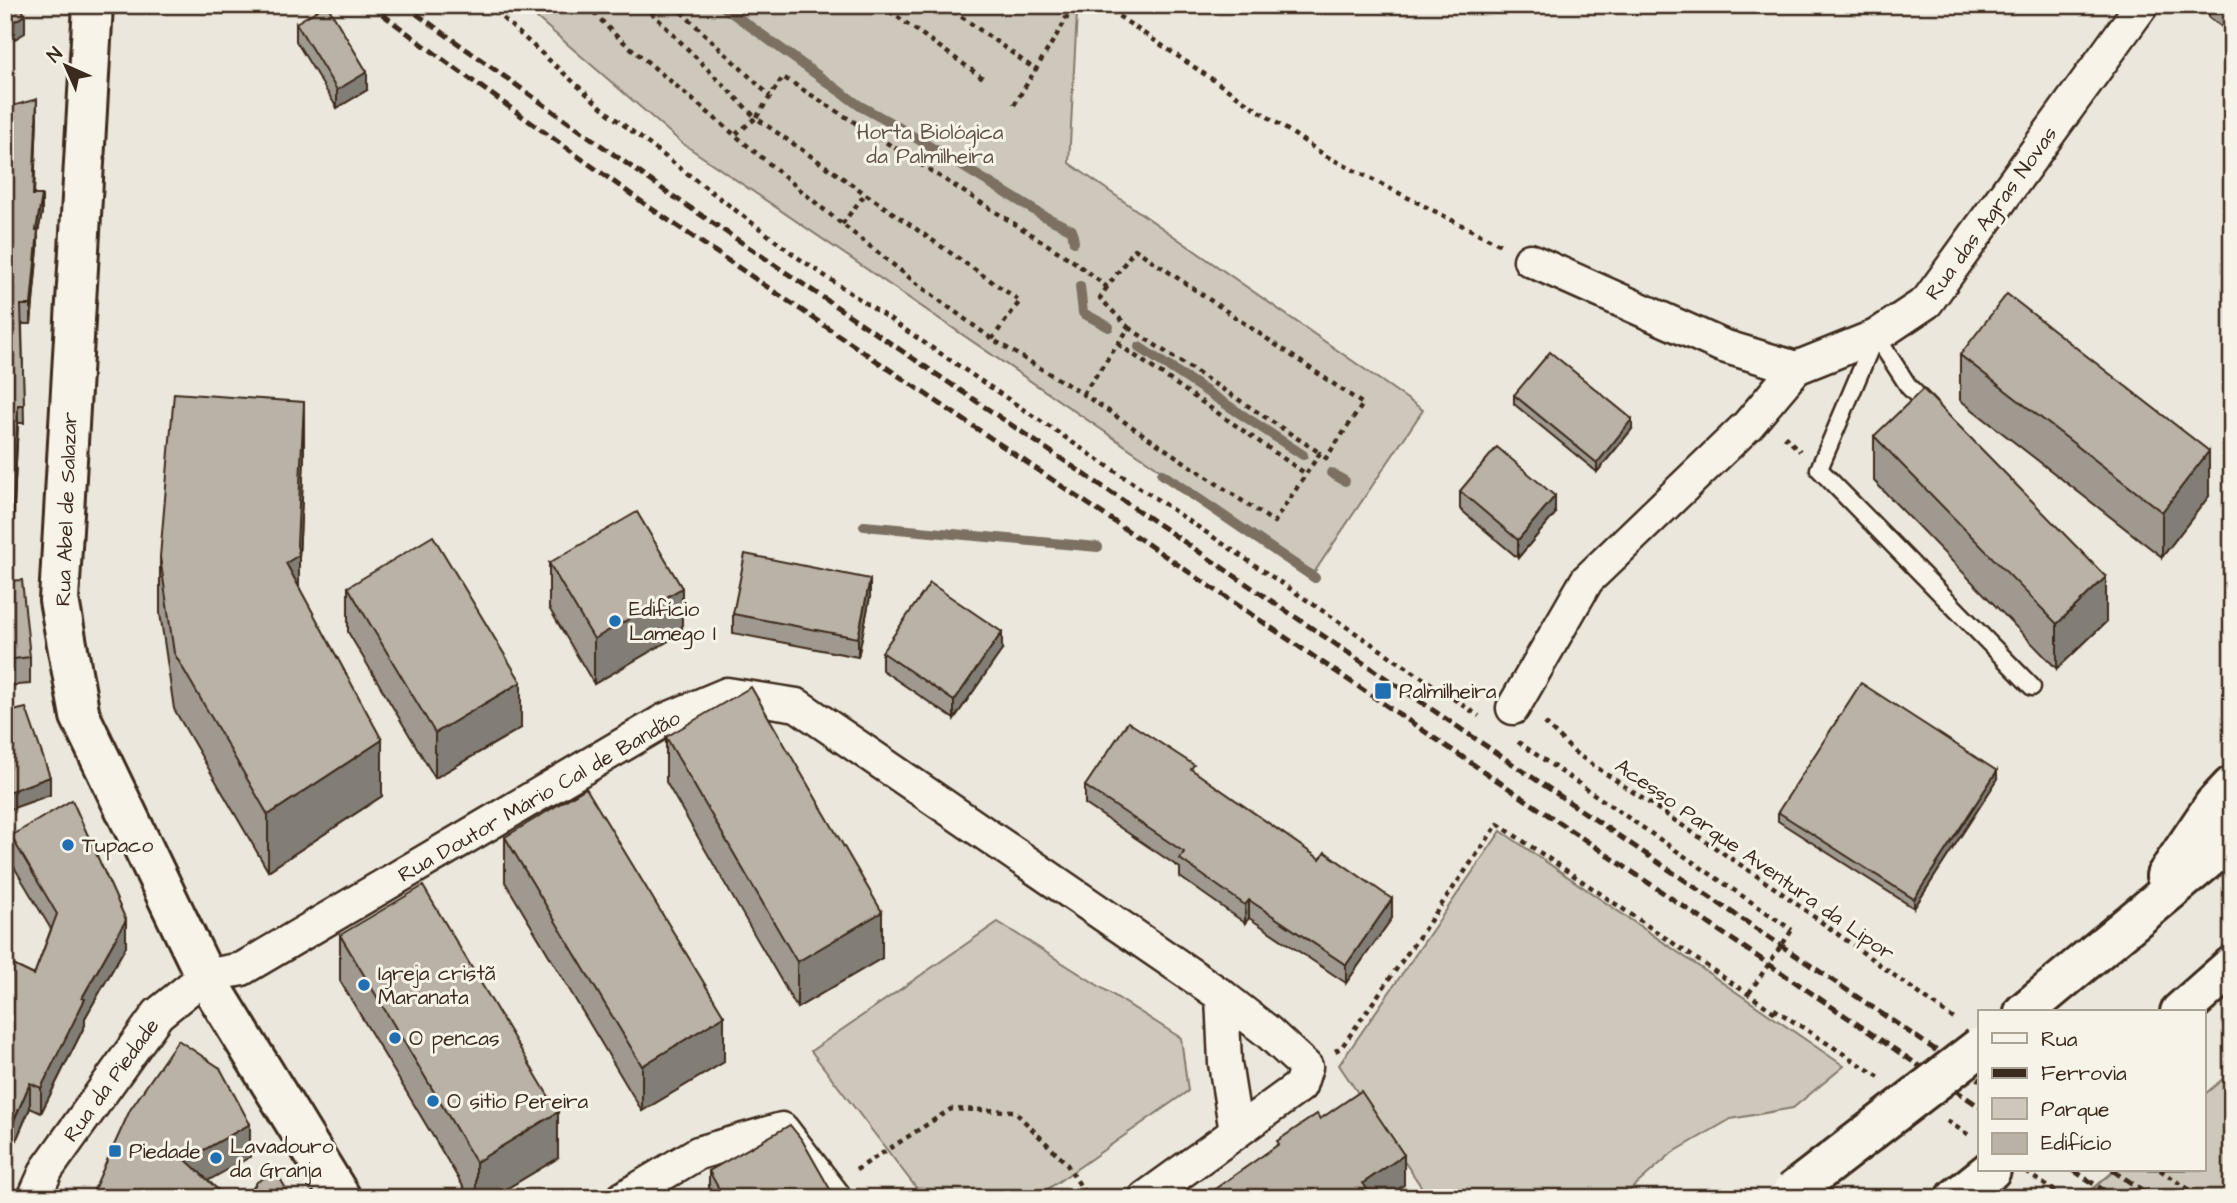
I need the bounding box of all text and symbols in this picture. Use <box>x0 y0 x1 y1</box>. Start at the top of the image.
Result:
north arrow <box>32 32 102 102</box>
text: N <box>41 41 69 69</box>
park label: Horta Biológica da Palmilheira <box>857 118 1004 171</box>
street label: Rua das Agras Novas <box>1919 121 2066 307</box>
street label: Rua Abel de Salazar <box>49 411 84 607</box>
place label: Edifício Lamego I <box>629 595 716 650</box>
marker: Edifício Lamego I <box>607 613 623 629</box>
place label: Palmilheira <box>1399 677 1497 706</box>
marker: Palmilheira <box>1373 681 1393 701</box>
street label: Rua Doutor Mário Cal de Bandão <box>393 703 686 889</box>
street label: Acesso Parque Aventura da Lipor <box>1609 751 1901 968</box>
place label: Tupaco <box>82 831 153 861</box>
marker: Tupaco <box>60 837 76 853</box>
place label: Igreja cristã Maranata <box>378 959 496 1012</box>
marker: Igreja cristã Maranata <box>356 977 372 993</box>
legend <box>1978 1010 2206 1172</box>
street label: Rua da Piedade <box>57 1013 166 1148</box>
place label: O pencas <box>409 1024 500 1054</box>
text: Rua <box>2041 1025 2078 1054</box>
marker: O pencas <box>387 1030 403 1046</box>
text: Ferrovia <box>2041 1059 2127 1088</box>
place label: O sitio Pereira <box>447 1087 589 1116</box>
marker: O sitio Pereira <box>425 1093 441 1109</box>
text: Parque <box>2041 1095 2109 1124</box>
text: Edifício <box>2041 1129 2111 1158</box>
place label: Lavadouro da Granja <box>230 1132 334 1185</box>
place label: Piedade <box>129 1137 201 1166</box>
marker: Piedade <box>107 1143 123 1159</box>
marker: Lavadouro da Granja <box>208 1150 224 1166</box>

